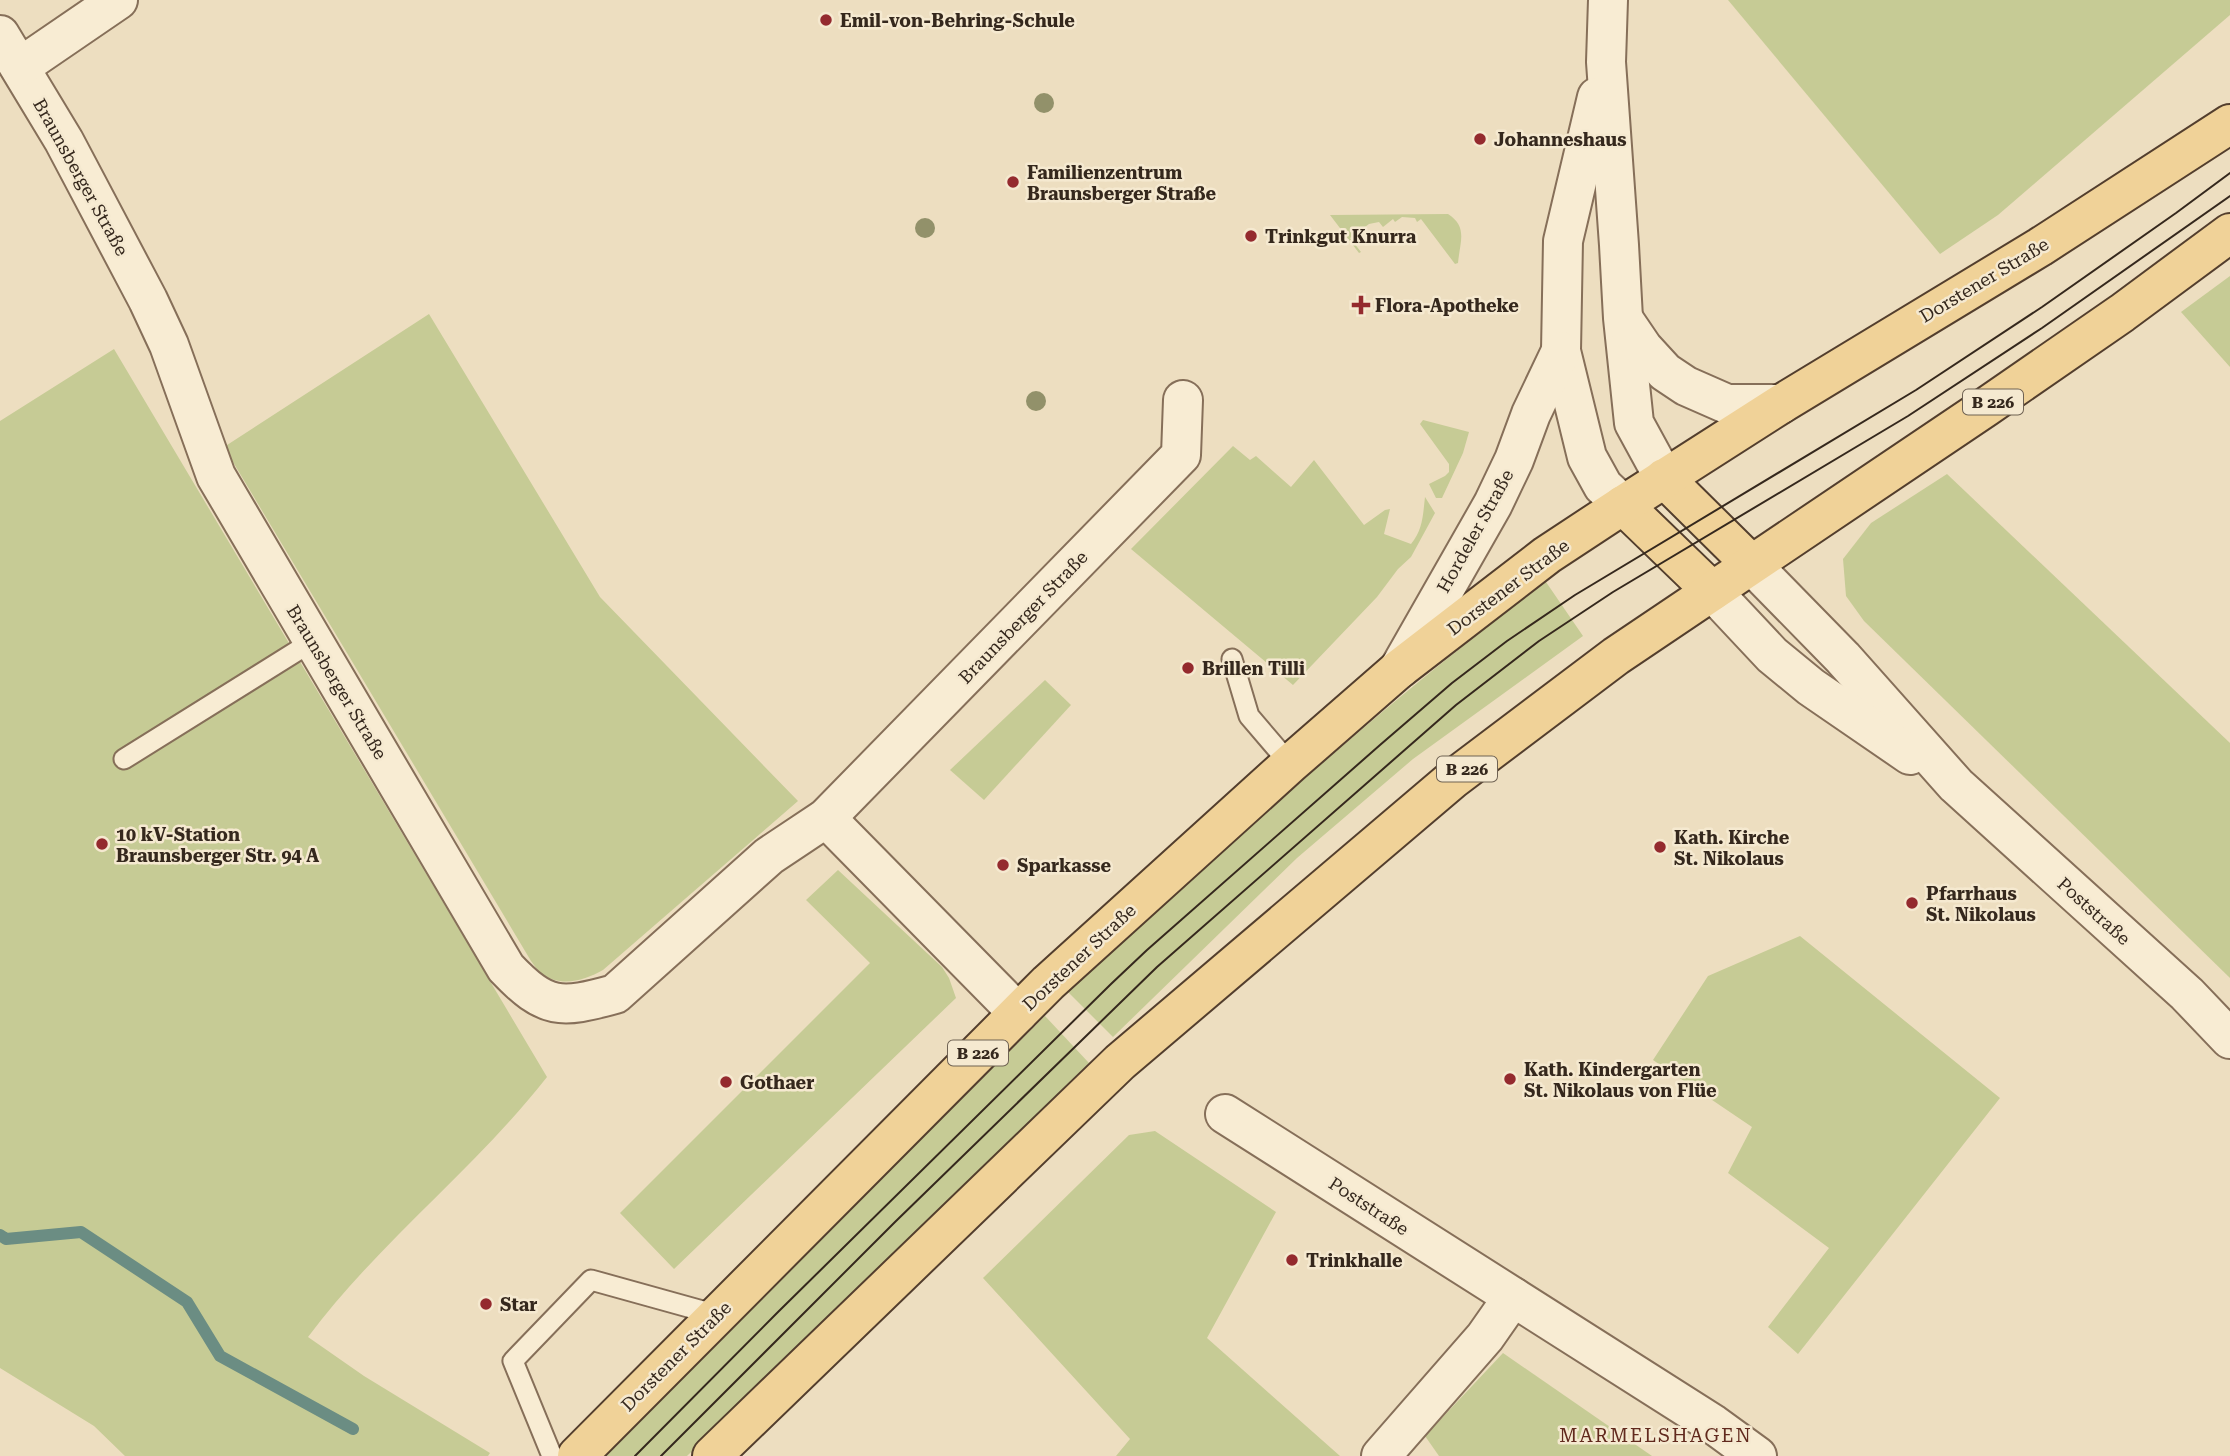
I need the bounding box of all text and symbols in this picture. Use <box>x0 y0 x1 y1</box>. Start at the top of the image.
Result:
place label: Emil-von-Behring-Schule <box>840 10 1075 31</box>
marker: Emil-von-Behring-Schule <box>818 12 834 28</box>
street label: Braunsberger Straße <box>29 95 133 259</box>
place label: Johanneshaus <box>1494 129 1627 150</box>
marker: Johanneshaus <box>1472 131 1488 147</box>
place label: Familienzentrum Braunsberger Straße <box>1027 162 1217 204</box>
marker: Familienzentrum Braunsberger Straße <box>1005 174 1021 190</box>
place label: Trinkgut Knurra <box>1265 226 1417 247</box>
marker: Trinkgut Knurra <box>1243 228 1259 244</box>
street label: Dorstener Straße <box>1916 233 2052 327</box>
place label: Flora-Apotheke <box>1375 295 1519 316</box>
marker: Flora-Apotheke <box>1353 297 1369 313</box>
road number: B 226 <box>1963 390 2023 414</box>
street label: Hordeler Straße <box>1432 466 1518 596</box>
street label: Dorstener Straße <box>1443 534 1573 640</box>
street label: Braunsberger Straße <box>954 546 1092 688</box>
street label: Braunsberger Straße <box>283 601 392 763</box>
place label: Brillen Tilli <box>1202 658 1305 679</box>
marker: Brillen Tilli <box>1180 660 1196 676</box>
road number: B 226 <box>1437 756 1497 782</box>
place label: 10 kV-Station Braunsberger Str. 94 A <box>116 824 319 866</box>
place label: Kath. Kirche St. Nikolaus <box>1674 827 1790 869</box>
marker: 10 kV-Station Braunsberger Str. 94 A <box>94 836 110 852</box>
marker: Kath. Kirche St. Nikolaus <box>1652 839 1668 855</box>
place label: Sparkasse <box>1017 855 1112 876</box>
marker: Sparkasse <box>995 857 1011 873</box>
street label: Poststraße <box>2053 873 2135 949</box>
place label: Pfarrhaus St. Nikolaus <box>1926 883 2036 925</box>
marker: Pfarrhaus St. Nikolaus <box>1904 895 1920 911</box>
street label: Dorstener Straße <box>1018 899 1140 1015</box>
road number: B 226 <box>948 1040 1008 1065</box>
place label: Kath. Kindergarten St. Nikolaus von Flüe <box>1524 1059 1717 1101</box>
marker: Kath. Kindergarten St. Nikolaus von Flüe <box>1502 1071 1518 1087</box>
place label: Gothaer <box>740 1072 814 1093</box>
marker: Gothaer <box>718 1074 734 1090</box>
street label: Poststraße <box>1325 1172 1413 1240</box>
place label: Trinkhalle <box>1306 1250 1403 1271</box>
marker: Trinkhalle <box>1284 1252 1300 1268</box>
place label: Star <box>500 1294 537 1315</box>
marker: Star <box>478 1296 494 1312</box>
street label: Dorstener Straße <box>617 1297 735 1415</box>
district label: MARMELSHAGEN <box>1559 1424 1753 1447</box>

